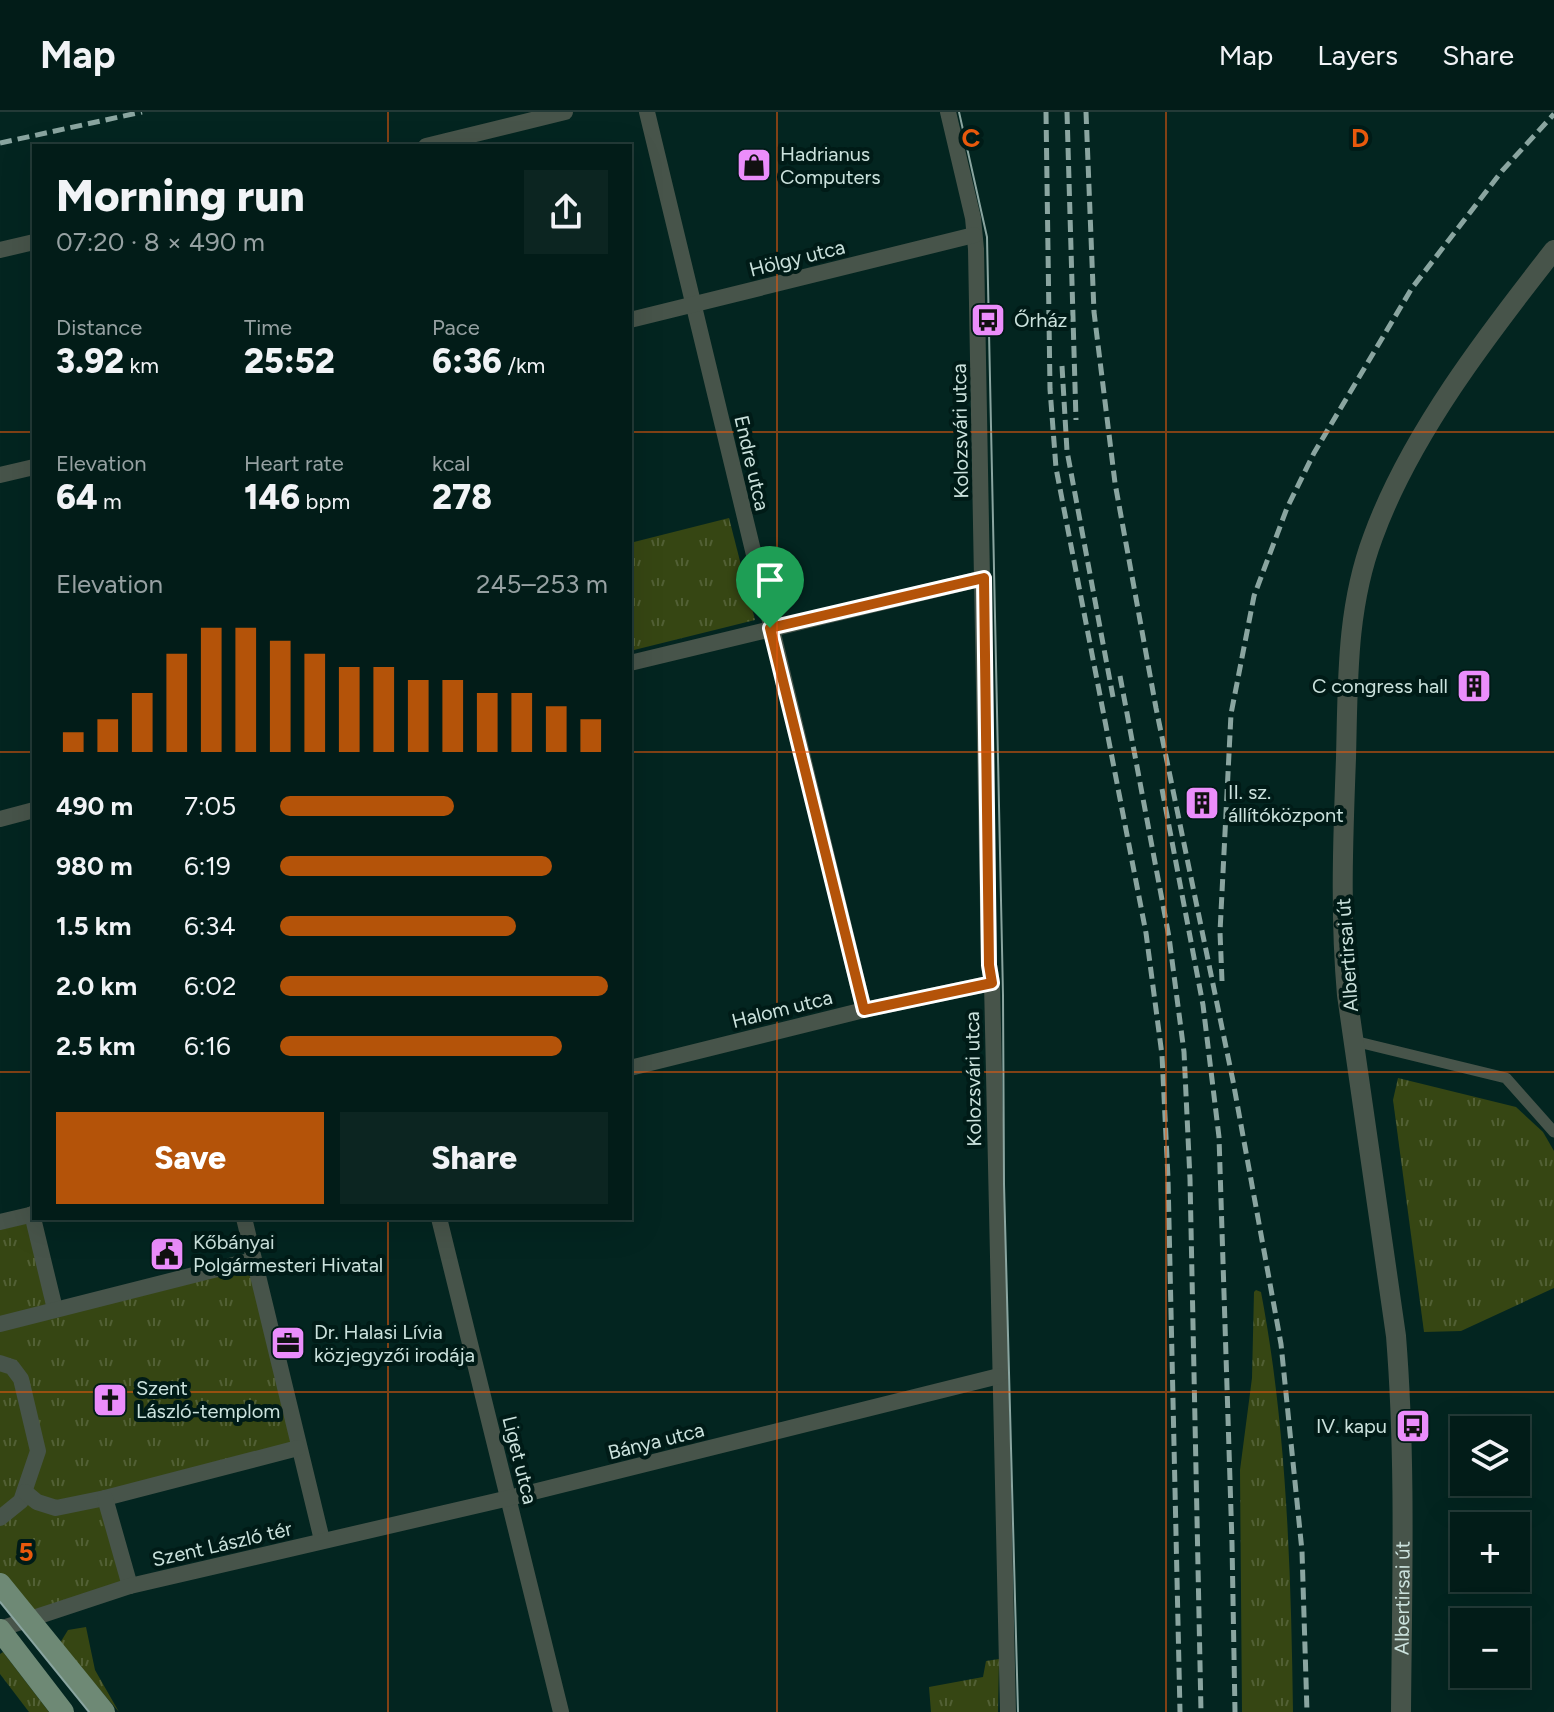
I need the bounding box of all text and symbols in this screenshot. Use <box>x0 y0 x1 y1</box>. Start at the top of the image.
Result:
text: Map <box>40 32 116 78</box>
text: Map <box>1219 38 1273 72</box>
text: Layers <box>1317 38 1398 72</box>
text: Share <box>1442 38 1514 72</box>
text: C <box>962 122 981 154</box>
text: D <box>1351 122 1369 154</box>
place label: Hadrianus Computers <box>780 142 881 189</box>
shop icon: Hadrianus Computers <box>735 146 773 184</box>
text: Morning run <box>56 169 305 222</box>
button: share <box>524 170 608 254</box>
text: 07:20 · 8 × 490 m <box>56 226 265 258</box>
street label: Hölgy utca <box>747 235 847 281</box>
bus stop icon: Őrház <box>969 301 1007 339</box>
place label: Őrház <box>1014 308 1067 332</box>
text: Distance <box>56 314 142 341</box>
text: Time <box>244 314 292 341</box>
text: Pace <box>432 314 480 341</box>
text: 3.92 <box>56 341 124 382</box>
text: 25:52 <box>244 341 335 382</box>
text: 6:36 <box>432 341 502 382</box>
text: km <box>124 352 159 379</box>
text: /km <box>502 352 545 379</box>
street label: Kolozsvári utca <box>947 363 973 499</box>
street label: Endre utca <box>729 413 775 513</box>
text: Elevation <box>56 450 146 477</box>
text: Heart rate <box>244 450 344 477</box>
text: kcal <box>432 450 470 477</box>
text: 64 <box>56 477 98 518</box>
text: 146 <box>244 477 300 518</box>
text: 278 <box>432 477 492 518</box>
text: m <box>98 488 122 515</box>
text: bpm <box>300 488 350 515</box>
pin <box>736 546 804 628</box>
icon: arrive <box>748 558 792 602</box>
text: Elevation <box>56 568 163 600</box>
text: 245–253 m <box>476 568 608 600</box>
building icon: C congress hall <box>1455 667 1493 705</box>
place label: C congress hall <box>1312 674 1448 698</box>
place label: II. sz. állítóközpont <box>1228 780 1344 827</box>
building icon: II. sz. állítóközpont <box>1183 784 1221 822</box>
text: 490 m <box>56 790 133 822</box>
text: 7:05 <box>184 790 236 822</box>
text: 980 m <box>56 850 133 882</box>
text: 6:19 <box>184 850 231 882</box>
street label: Albertirsai út <box>1331 897 1363 1013</box>
text: 1.5 km <box>56 910 131 942</box>
text: 6:34 <box>184 910 236 942</box>
text: 2.0 km <box>56 970 137 1002</box>
text: 6:02 <box>184 970 237 1002</box>
street label: Halom utca <box>729 985 835 1033</box>
street label: Kolozsvári utca <box>960 1011 986 1147</box>
text: 2.5 km <box>56 1030 135 1062</box>
text: 6:16 <box>184 1030 231 1062</box>
button: Save <box>56 1112 324 1204</box>
button: Share <box>340 1112 608 1204</box>
place label: Kőbányai Polgármesteri Hivatal <box>193 1230 383 1277</box>
public building icon: Kőbányai Polgármesteri Hivatal <box>148 1235 186 1273</box>
place label: Dr. Halasi Lívia közjegyzői irodája <box>314 1320 475 1367</box>
office icon: Dr. Halasi Lívia közjegyzői irodája <box>269 1324 307 1362</box>
place label: Szent László-templom <box>136 1376 280 1423</box>
church icon: Szent László-templom <box>91 1381 129 1419</box>
bus stop icon: IV. kapu <box>1394 1407 1432 1445</box>
street label: Liget utca <box>497 1413 543 1507</box>
place label: IV. kapu <box>1316 1414 1387 1438</box>
map controls <box>1450 1416 1530 1688</box>
button: layers <box>1450 1416 1530 1496</box>
street label: Bánya utca <box>605 1417 707 1465</box>
button: + <box>1450 1512 1530 1592</box>
street label: Szent László tér <box>150 1516 294 1572</box>
text: 5 <box>18 1536 34 1568</box>
street label: Albertirsai út <box>1390 1541 1415 1655</box>
button: − <box>1450 1608 1530 1688</box>

